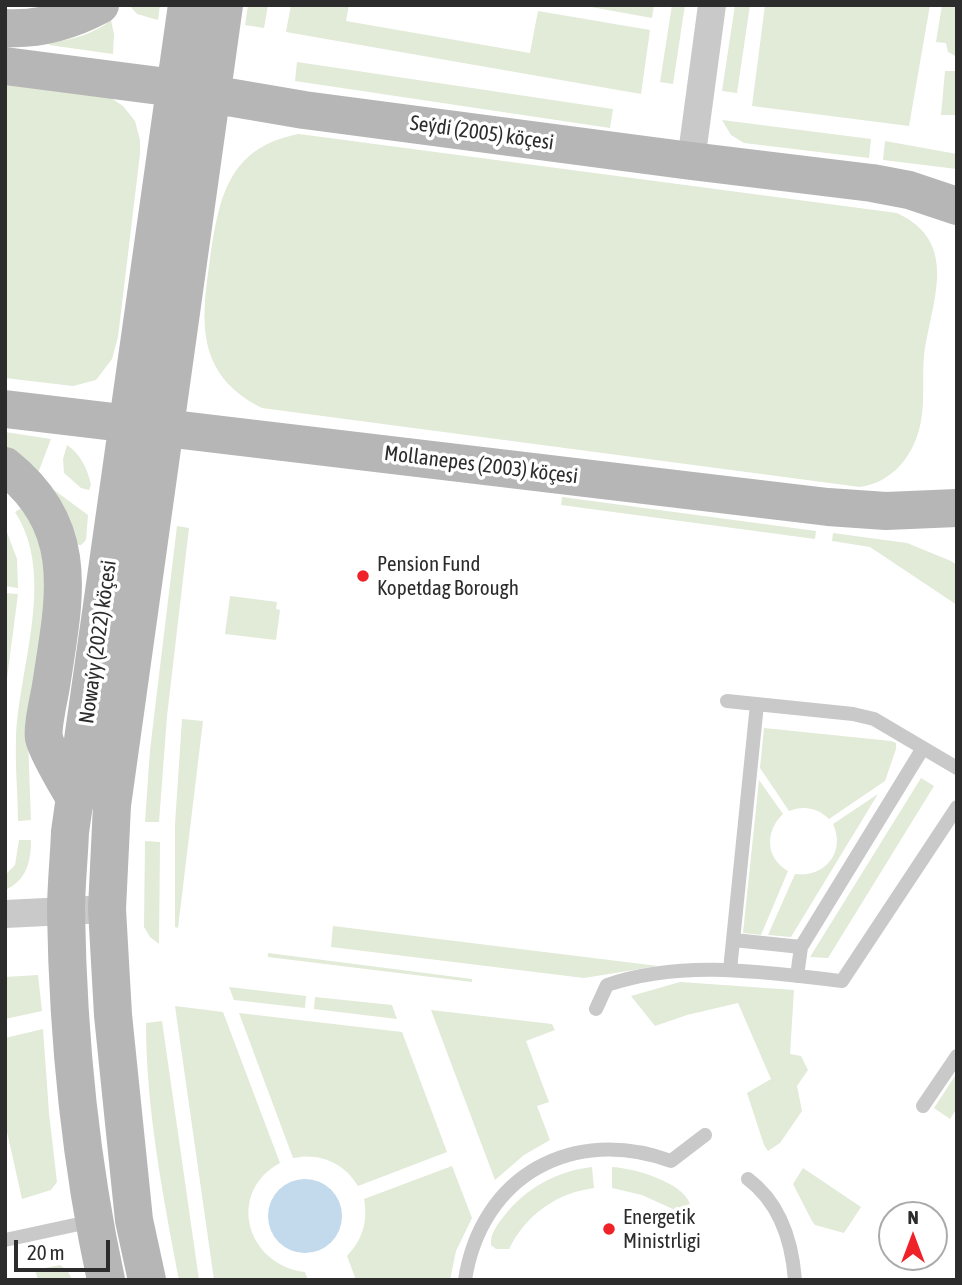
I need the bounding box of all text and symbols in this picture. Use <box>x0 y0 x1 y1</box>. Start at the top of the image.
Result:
street label: Seýdi (2005) köçesi <box>408 110 556 156</box>
street label: Mollanepes (2003) köçesi <box>383 441 579 489</box>
place label: Pension Fund Kopetdag Borough <box>377 551 519 601</box>
street label: Nowaýy (2022) köçesi <box>74 559 122 725</box>
marker: Pension Fund Kopetdag Borough <box>355 568 371 584</box>
north arrow <box>878 1201 948 1271</box>
place label: Energetik Ministrligi <box>623 1204 701 1254</box>
text: N <box>907 1206 919 1228</box>
marker: Energetik Ministrligi <box>601 1221 617 1237</box>
scale bar <box>18 1226 114 1270</box>
text: 20 m <box>27 1240 65 1264</box>

